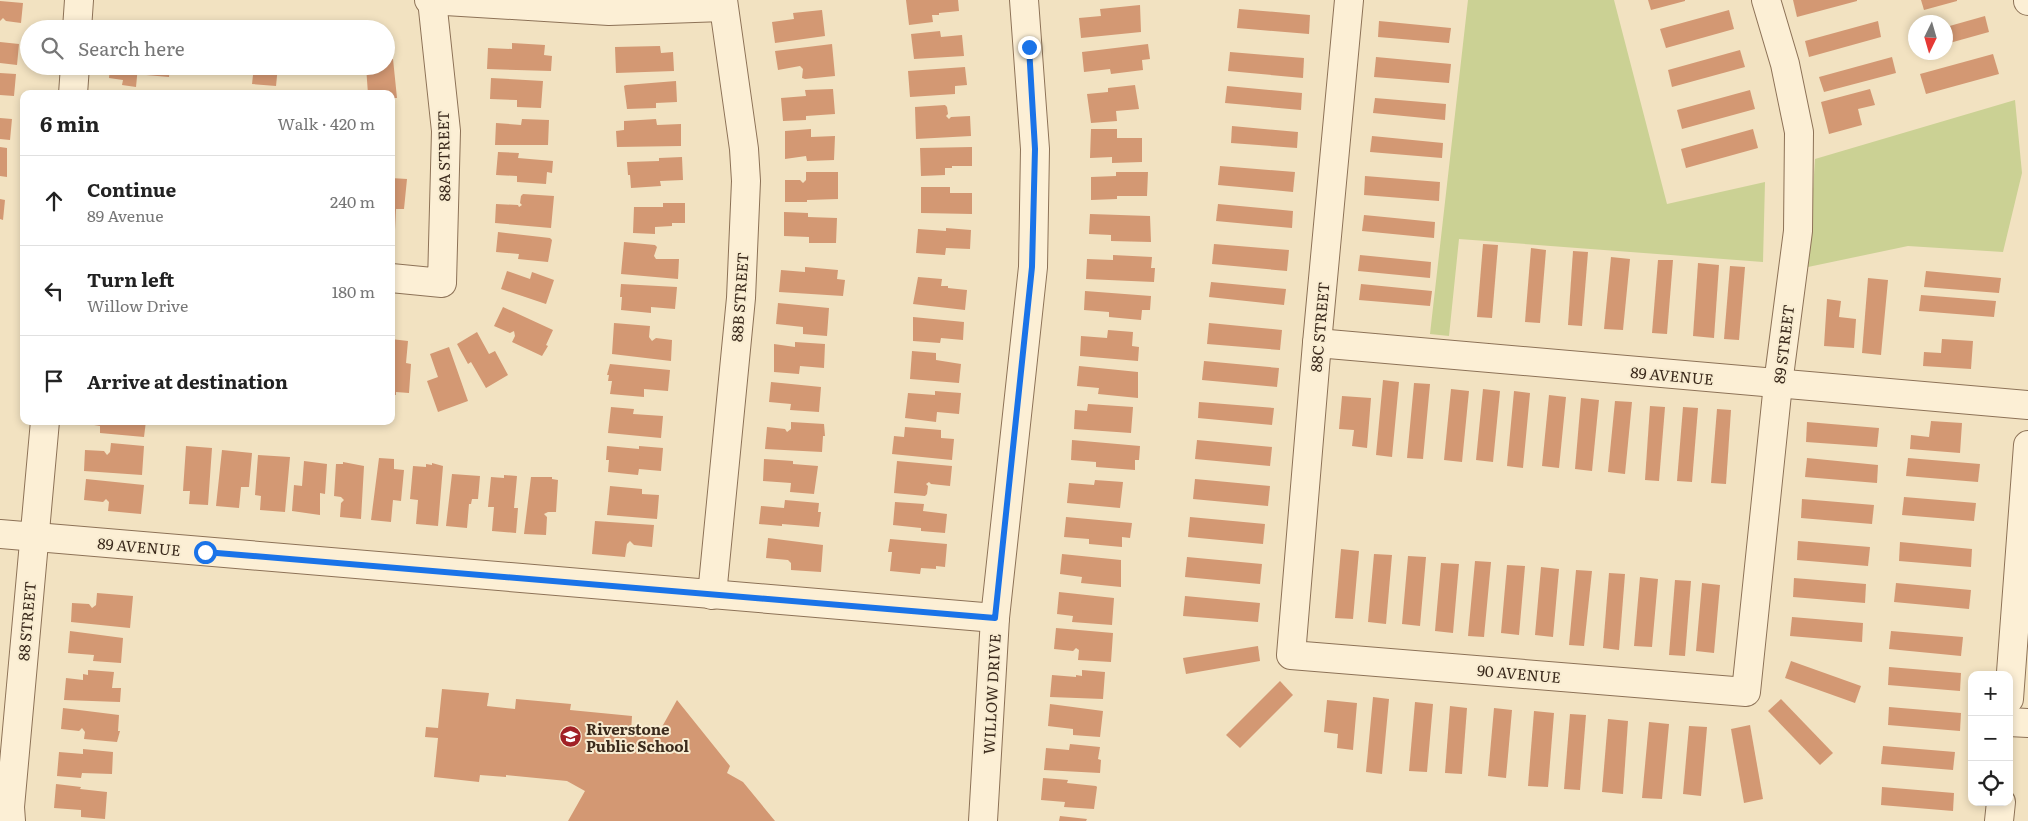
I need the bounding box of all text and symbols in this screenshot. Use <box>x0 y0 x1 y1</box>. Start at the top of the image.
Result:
north arrow <box>1908 15 1953 60</box>
search box <box>20 20 395 75</box>
icon: search <box>38 34 66 62</box>
text: Search here <box>78 34 185 62</box>
route end <box>1018 36 1041 59</box>
text: 6 min <box>40 107 100 138</box>
street label: 88A STREET <box>431 110 455 202</box>
text: Walk · 420 m <box>277 111 375 135</box>
text: Continue <box>87 175 176 203</box>
icon: ahead <box>40 187 68 215</box>
text: 240 m <box>330 189 375 213</box>
text: 89 Avenue <box>87 203 164 227</box>
street label: 88B STREET <box>724 251 754 343</box>
text: Turn left <box>87 265 174 293</box>
icon: left <box>40 277 68 305</box>
text: 180 m <box>332 279 375 303</box>
street label: 88C STREET <box>1304 281 1334 373</box>
text: Willow Drive <box>87 293 188 317</box>
street label: 89 STREET <box>1767 303 1799 385</box>
street label: 89 AVENUE <box>1629 360 1715 390</box>
icon: arrive <box>40 367 68 395</box>
text: Arrive at destination <box>87 367 288 395</box>
street label: 89 AVENUE <box>96 531 182 561</box>
route start <box>194 541 217 564</box>
street label: 88 STREET <box>11 580 41 662</box>
street label: WILLOW DRIVE <box>976 633 1006 755</box>
street label: 90 AVENUE <box>1476 658 1562 688</box>
map controls <box>1968 671 2013 806</box>
button: + <box>1968 671 2013 716</box>
button: − <box>1968 716 2013 761</box>
place label: Riverstone Public School <box>586 717 690 757</box>
school or university icon: Riverstone Public School <box>558 725 582 749</box>
button: locate <box>1968 761 2013 806</box>

